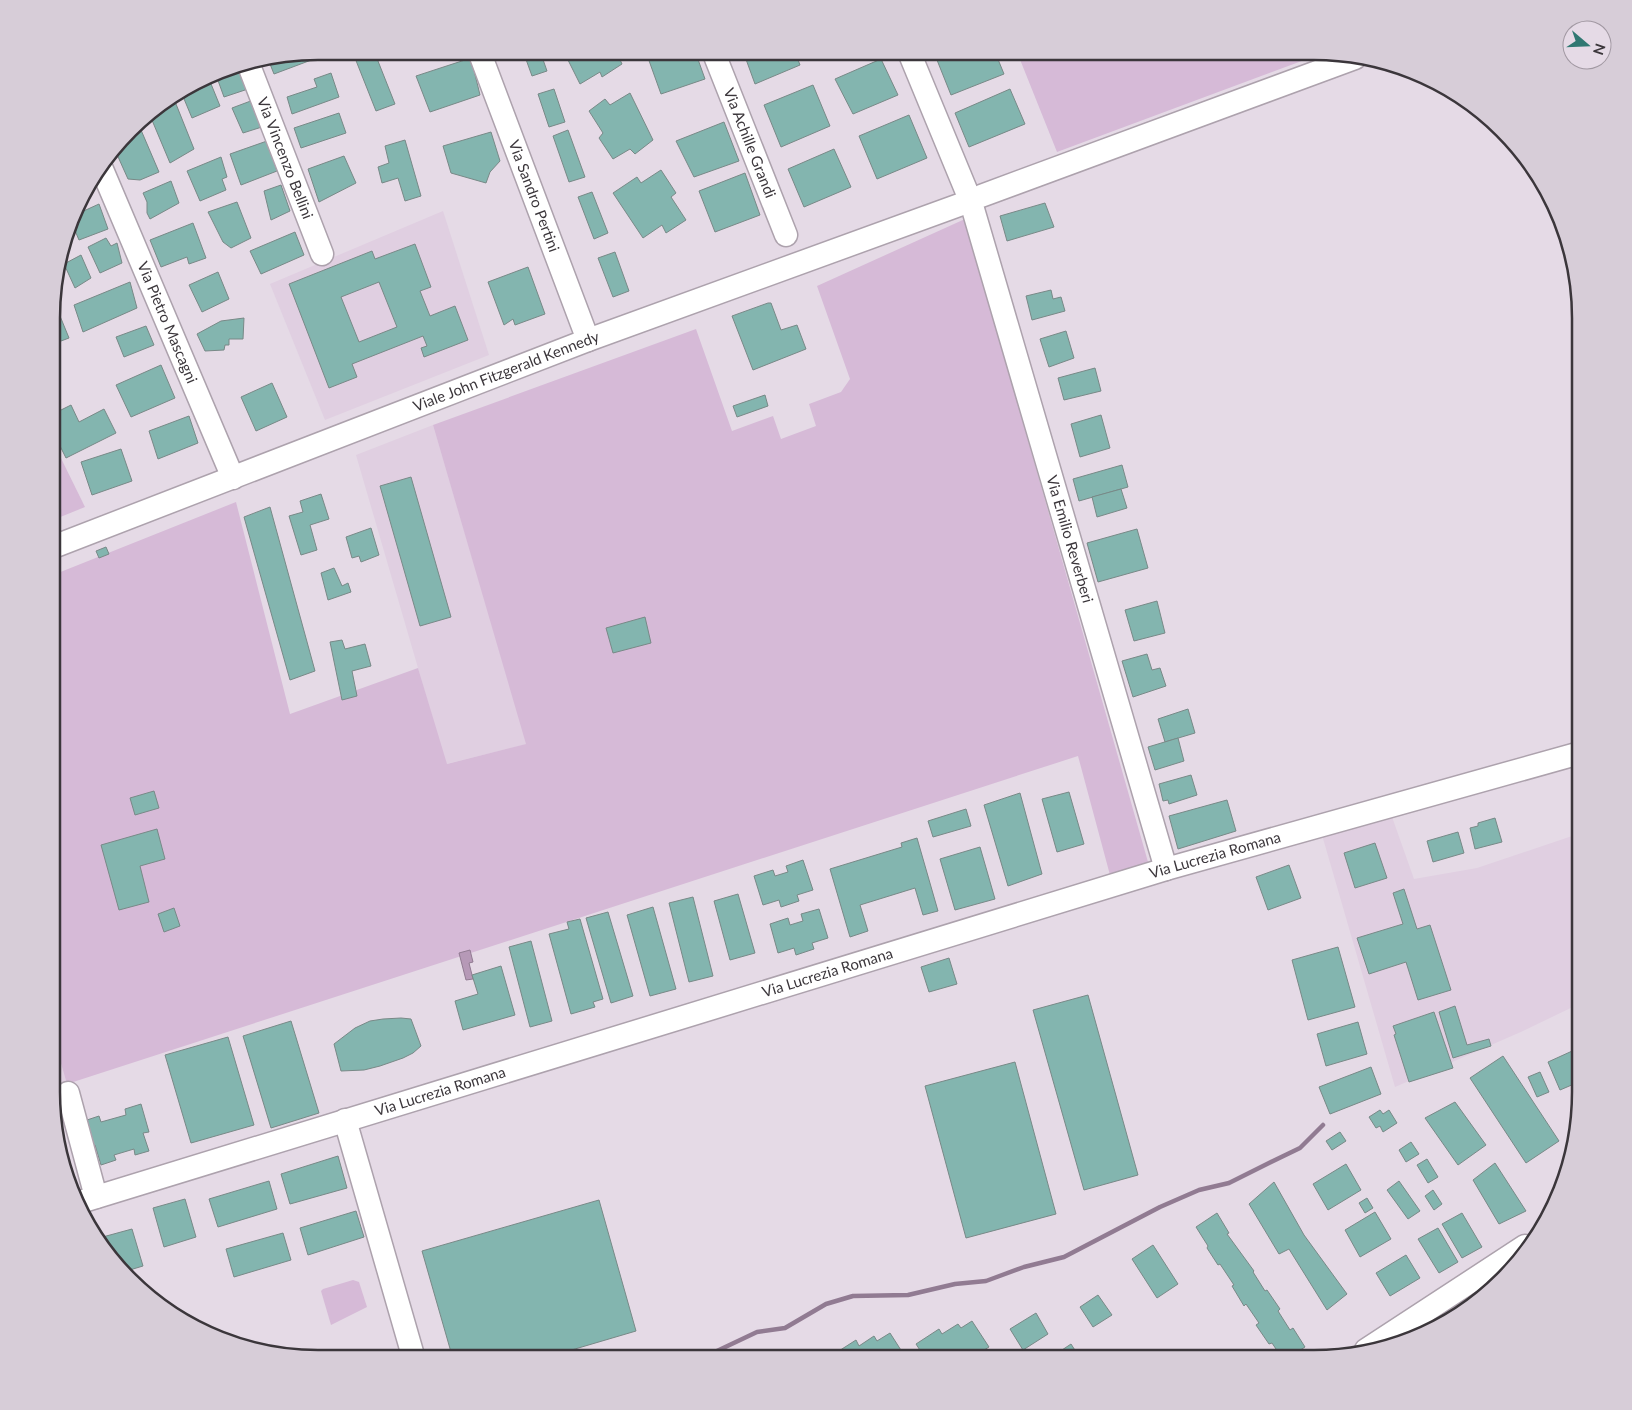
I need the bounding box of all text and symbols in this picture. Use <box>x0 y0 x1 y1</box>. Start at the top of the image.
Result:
north arrow <box>1562 20 1612 70</box>
text: N <box>1590 42 1610 57</box>
street label: Via Achille Grandi <box>721 85 780 200</box>
street label: Via Vincenzo Bellini <box>254 94 318 221</box>
street label: Via Sandro Pertini <box>505 137 564 254</box>
street label: Via Pietro Mascagni <box>134 259 202 386</box>
street label: Viale John Fitzgerald Kennedy <box>410 327 602 415</box>
street label: Via Emilio Reverberi <box>1043 473 1098 605</box>
street label: Via Lucrezia Romana <box>1147 827 1283 882</box>
street label: Via Lucrezia Romana <box>760 943 895 1000</box>
street label: Via Lucrezia Romana <box>372 1062 508 1119</box>

